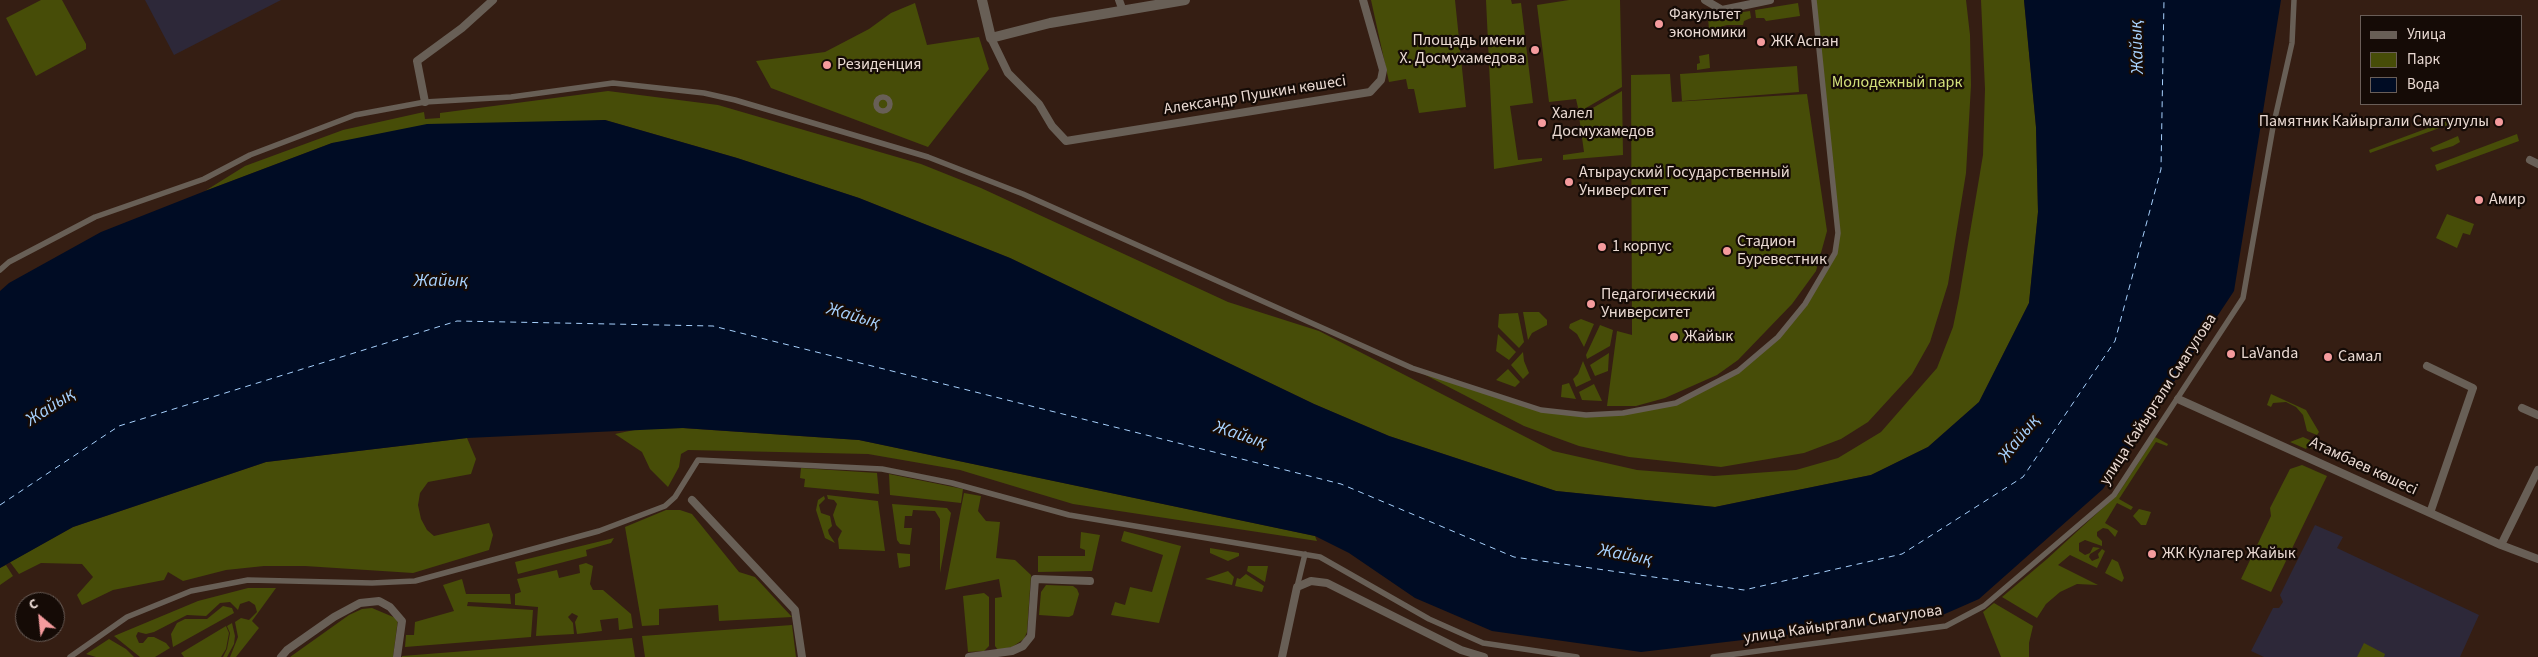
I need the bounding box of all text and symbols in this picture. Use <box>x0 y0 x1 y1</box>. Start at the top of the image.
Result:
place label: Факультет экономики <box>1669 5 1746 43</box>
legend <box>2360 15 2523 105</box>
marker: Факультет экономики <box>1653 18 1665 30</box>
water label: Жайық <box>2126 19 2150 75</box>
text: Улица <box>2407 24 2446 45</box>
place label: Площадь имени Х. Досмухамедова <box>1399 31 1525 69</box>
place label: ЖК Аспан <box>1771 32 1839 52</box>
marker: ЖК Аспан <box>1755 36 1767 48</box>
marker: Площадь имени Х. Досмухамедова <box>1529 44 1541 56</box>
text: Парк <box>2407 49 2440 70</box>
place label: Резиденция <box>837 55 922 75</box>
marker: Резиденция <box>821 59 833 71</box>
street label: Александр Пушкин көшесі <box>1162 72 1348 120</box>
park label: Молодежный парк <box>1832 73 1962 93</box>
text: Вода <box>2407 74 2440 95</box>
place label: Халел Досмухамедов <box>1552 104 1654 142</box>
place label: Памятник Кайыргали Смагулулы <box>2259 112 2489 132</box>
marker: Памятник Кайыргали Смагулулы <box>2493 116 2505 128</box>
marker: Халел Досмухамедов <box>1536 117 1548 129</box>
place label: Атырауский Государственный Университет <box>1579 163 1790 201</box>
marker: Атырауский Государственный Университет <box>1563 176 1575 188</box>
place label: Амир <box>2489 190 2526 210</box>
marker: Амир <box>2473 194 2485 206</box>
place label: Стадион Буревестник <box>1737 232 1827 270</box>
place label: 1 корпус <box>1612 237 1672 257</box>
marker: 1 корпус <box>1596 241 1608 253</box>
marker: Стадион Буревестник <box>1721 245 1733 257</box>
water label: Жайық <box>414 271 468 293</box>
place label: Педагогический Университет <box>1601 285 1716 323</box>
marker: Педагогический Университет <box>1585 298 1597 310</box>
water label: Жайық <box>824 299 882 335</box>
street label: улица Кайыргали Смагулова <box>2096 311 2222 489</box>
place label: Жайык <box>1684 327 1733 347</box>
marker: Жайык <box>1668 331 1680 343</box>
place label: LaVanda <box>2241 344 2298 364</box>
place label: Самал <box>2338 347 2382 367</box>
marker: LaVanda <box>2225 348 2237 360</box>
marker: Самал <box>2322 351 2334 363</box>
water label: Жайық <box>22 384 80 432</box>
water label: Жайық <box>1994 411 2046 467</box>
water label: Жайық <box>1211 417 1269 455</box>
street label: Атамбаев көшесі <box>2306 434 2420 500</box>
water label: Жайық <box>1596 540 1654 572</box>
place label: ЖК Кулагер Жайык <box>2162 544 2296 564</box>
marker: ЖК Кулагер Жайык <box>2146 548 2158 560</box>
north arrow <box>15 592 65 642</box>
text: С <box>25 594 42 615</box>
street label: улица Кайыргали Смагулова <box>1742 602 1944 648</box>

